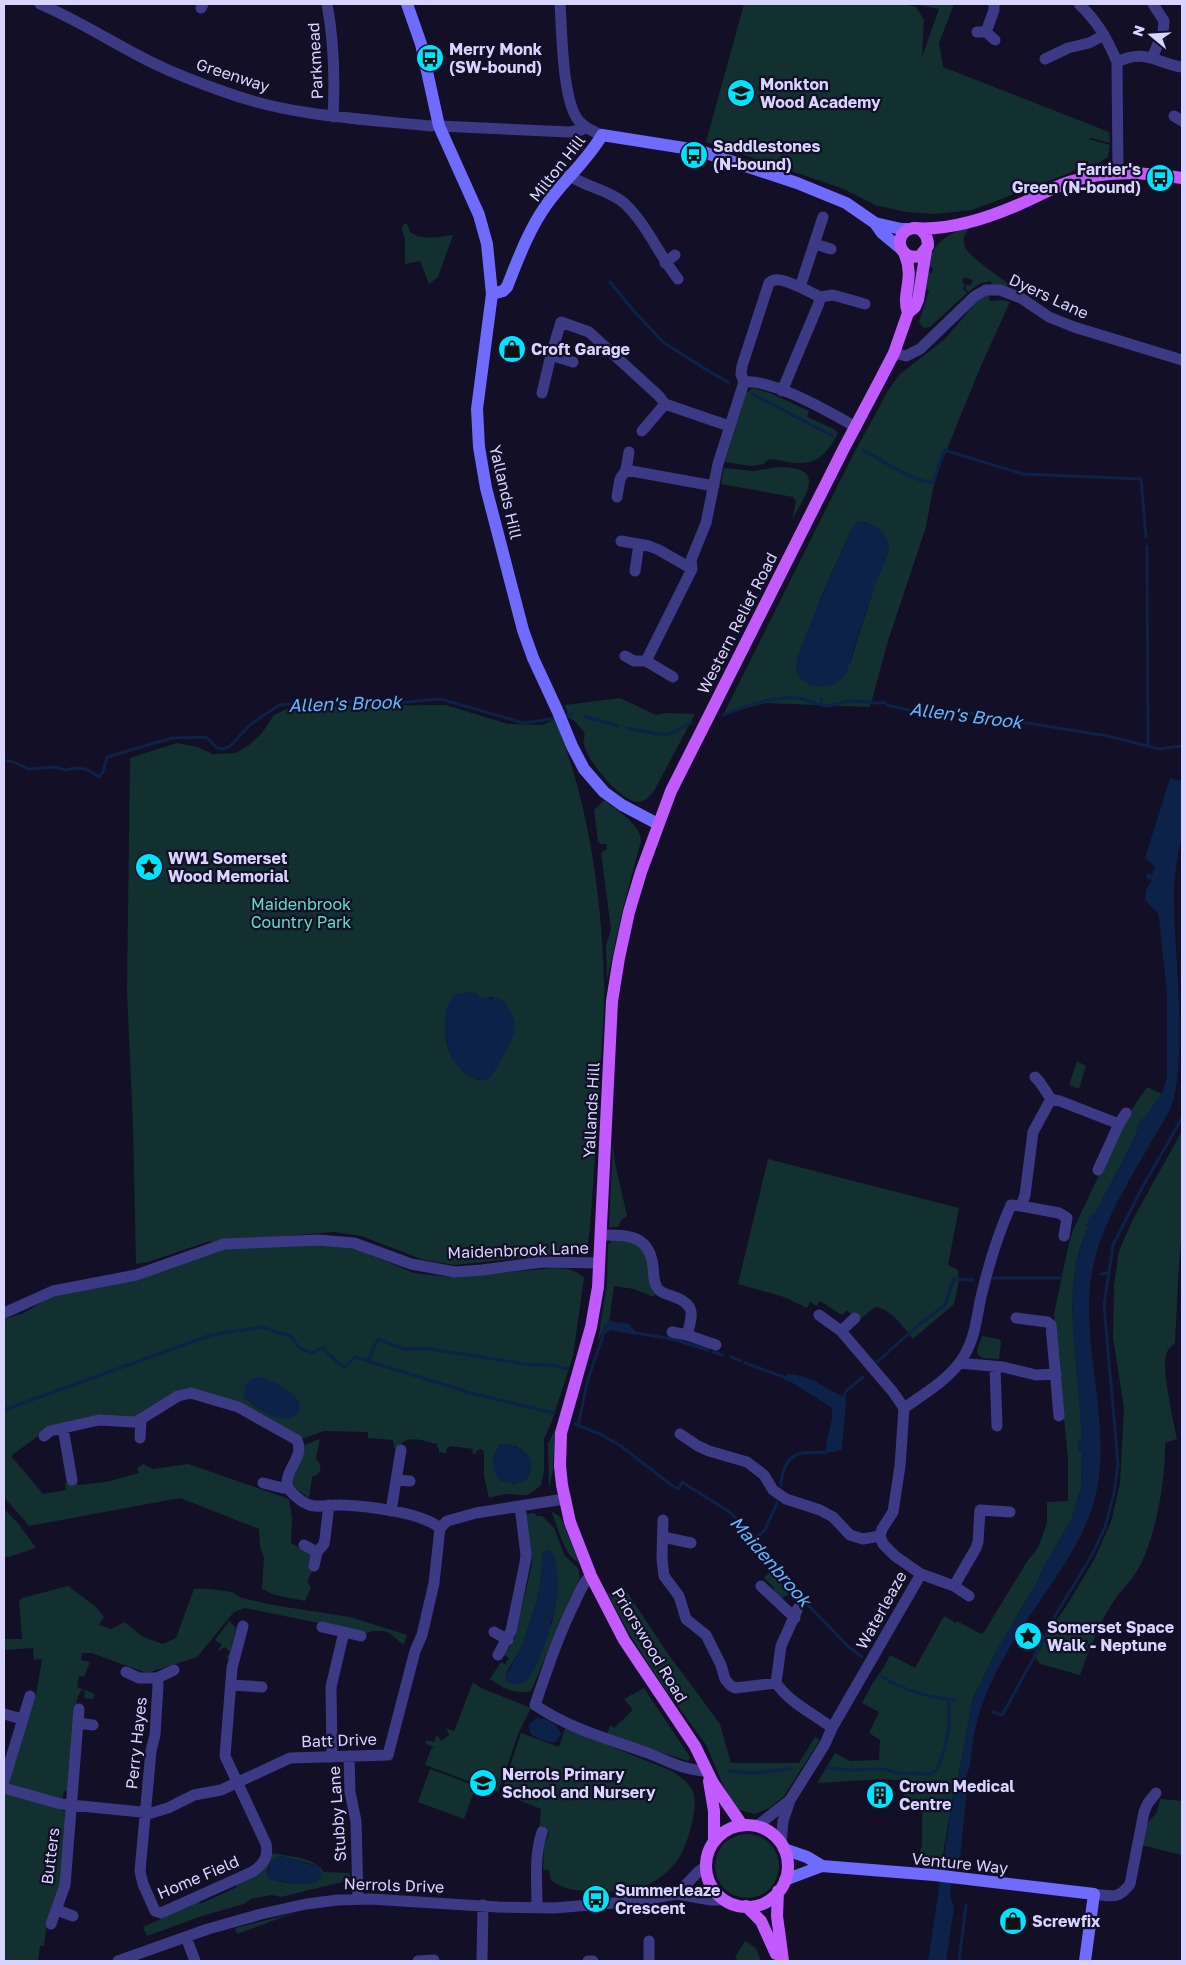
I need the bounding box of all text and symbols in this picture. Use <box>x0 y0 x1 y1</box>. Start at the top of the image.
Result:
north arrow <box>1126 10 1176 60</box>
street label: Parkmead <box>303 22 327 100</box>
text: N <box>1128 23 1148 39</box>
place label: Merry Monk (SW-bound) <box>449 39 543 77</box>
bus stop icon: Merry Monk (SW-bound) <box>415 43 445 73</box>
street label: Greenway <box>194 54 272 96</box>
place label: Monkton Wood Academy <box>760 74 881 112</box>
school or university icon: Monkton Wood Academy <box>726 78 756 108</box>
street label: Milton Hill <box>525 131 589 205</box>
place label: Saddlestones (N-bound) <box>713 136 820 174</box>
bus stop icon: Saddlestones (N-bound) <box>679 140 709 170</box>
place label: Farrier's Green (N-bound) <box>1012 159 1141 197</box>
bus stop icon: Farrier's Green (N-bound) <box>1145 163 1175 193</box>
street label: Dyers Lane <box>1006 269 1092 323</box>
shop icon: Croft Garage <box>497 334 527 364</box>
place label: Croft Garage <box>531 339 630 359</box>
street label: Yallands Hill <box>485 443 527 541</box>
street label: Western Relief Road <box>693 549 781 697</box>
water label: Allen's Brook <box>288 690 404 716</box>
water label: Allen's Brook <box>909 697 1025 733</box>
place label: WW1 Somerset Wood Memorial <box>168 848 289 886</box>
place icon: WW1 Somerset Wood Memorial <box>134 852 164 882</box>
park label: Maidenbrook Country Park <box>251 894 351 932</box>
street label: Yallands Hill <box>578 1061 604 1159</box>
street label: Maidenbrook Lane <box>447 1238 589 1262</box>
water label: Maidenbrook <box>726 1511 817 1612</box>
street label: Waterleaze <box>851 1567 911 1653</box>
street label: Priorswood Road <box>608 1584 692 1706</box>
place label: Somerset Space Walk - Neptune <box>1047 1617 1174 1655</box>
place icon: Somerset Space Walk - Neptune <box>1013 1621 1043 1651</box>
street label: Perry Hayes <box>121 1696 151 1790</box>
street label: Batt Drive <box>301 1729 377 1751</box>
place label: Nerrols Primary School and Nursery <box>502 1764 656 1802</box>
street label: Stubby Lane <box>324 1766 350 1862</box>
school or university icon: Nerrols Primary School and Nursery <box>468 1768 498 1798</box>
place label: Crown Medical Centre <box>899 1776 1015 1814</box>
building icon: Crown Medical Centre <box>865 1780 895 1810</box>
street label: Butters <box>37 1826 63 1886</box>
street label: Venture Way <box>911 1848 1009 1878</box>
street label: Home Field <box>154 1851 242 1903</box>
street label: Nerrols Drive <box>343 1873 445 1897</box>
place label: Summerleaze Crescent <box>615 1880 720 1918</box>
bus stop icon: Summerleaze Crescent <box>581 1884 611 1914</box>
shop icon: Screwfix <box>998 1906 1028 1936</box>
place label: Screwfix <box>1032 1911 1101 1931</box>

